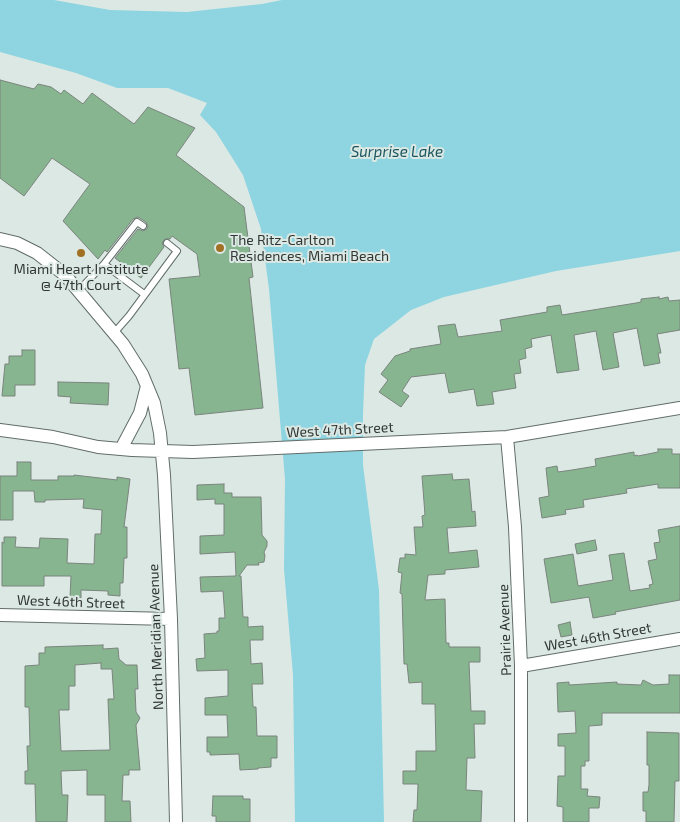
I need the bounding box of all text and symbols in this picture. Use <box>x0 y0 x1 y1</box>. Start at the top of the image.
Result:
water label: Surprise Lake <box>351 143 443 161</box>
place label: The Ritz-Carlton Residences, Miami Beach <box>230 232 389 264</box>
marker: The Ritz-Carlton Residences, Miami Beach <box>214 242 226 254</box>
marker: Miami Heart Institute @ 47th Court <box>75 247 87 259</box>
place label: Miami Heart Institute @ 47th Court <box>14 261 148 294</box>
street label: West 47th Street <box>286 419 394 441</box>
street label: North Meridian Avenue <box>145 564 167 710</box>
street label: Prairie Avenue <box>495 584 515 676</box>
street label: West 46th Street <box>17 592 125 612</box>
street label: West 46th Street <box>543 619 653 655</box>

